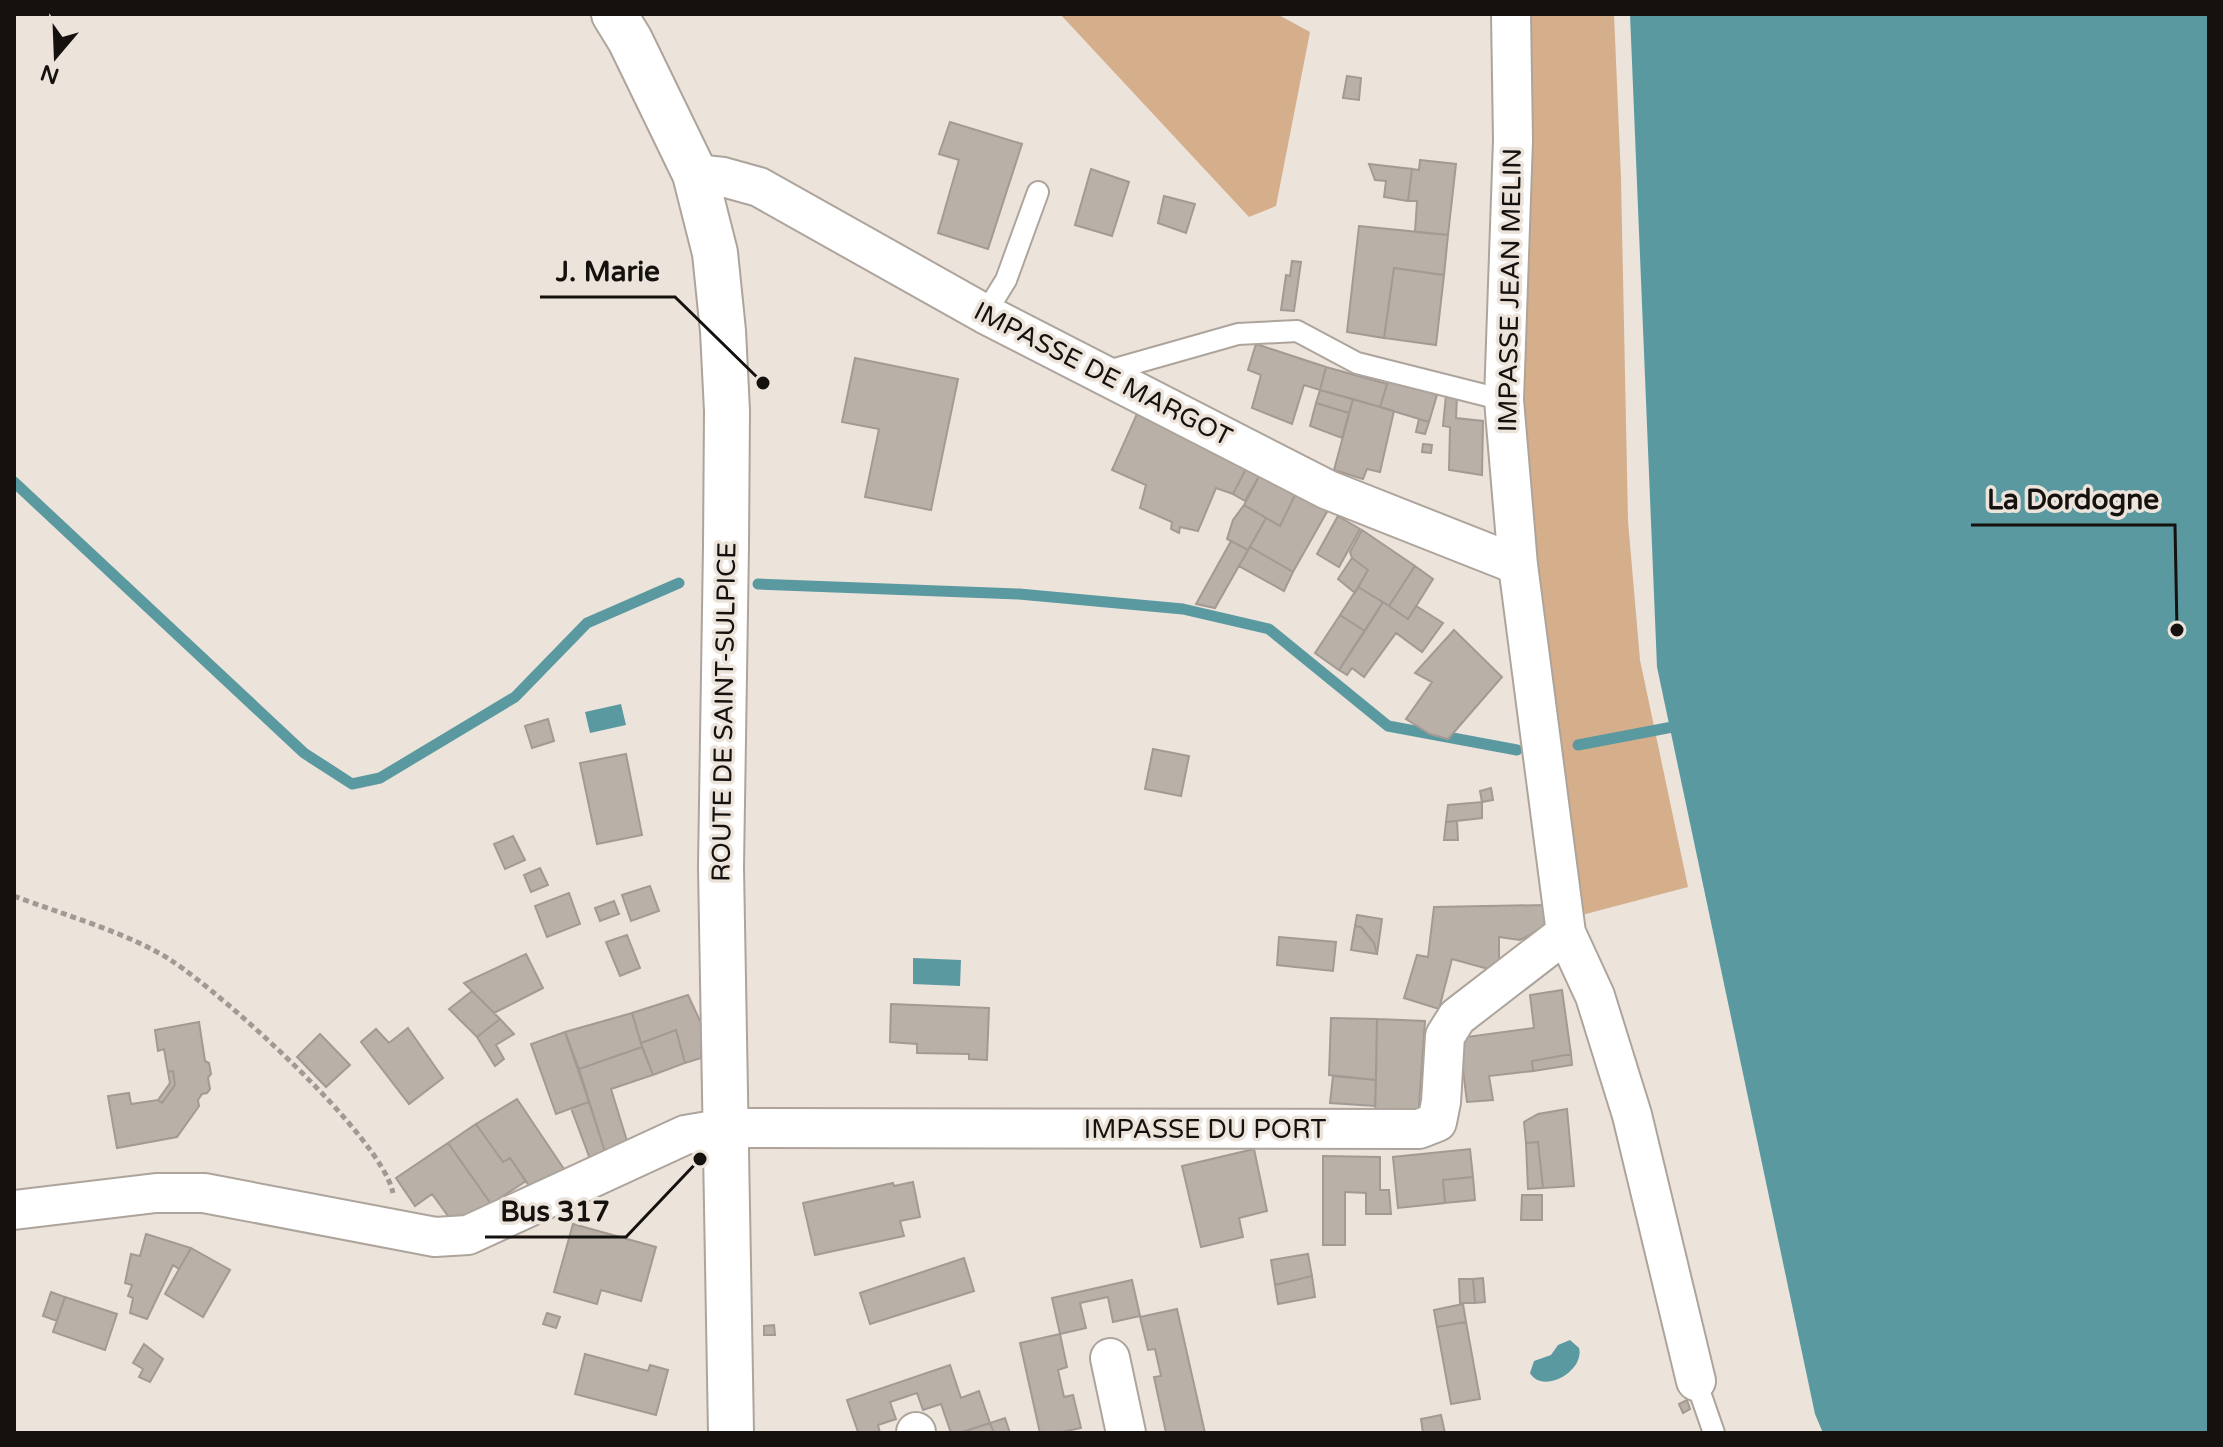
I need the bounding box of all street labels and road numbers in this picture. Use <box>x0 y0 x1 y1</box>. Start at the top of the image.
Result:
street label: IMPASSE JEAN MELIN <box>1492 148 1528 432</box>
street label: IMPASSE DE MARGOT <box>969 295 1237 453</box>
street label: ROUTE DE SAINT-SULPICE <box>706 542 742 882</box>
street label: IMPASSE DU PORT <box>1084 1114 1326 1145</box>

